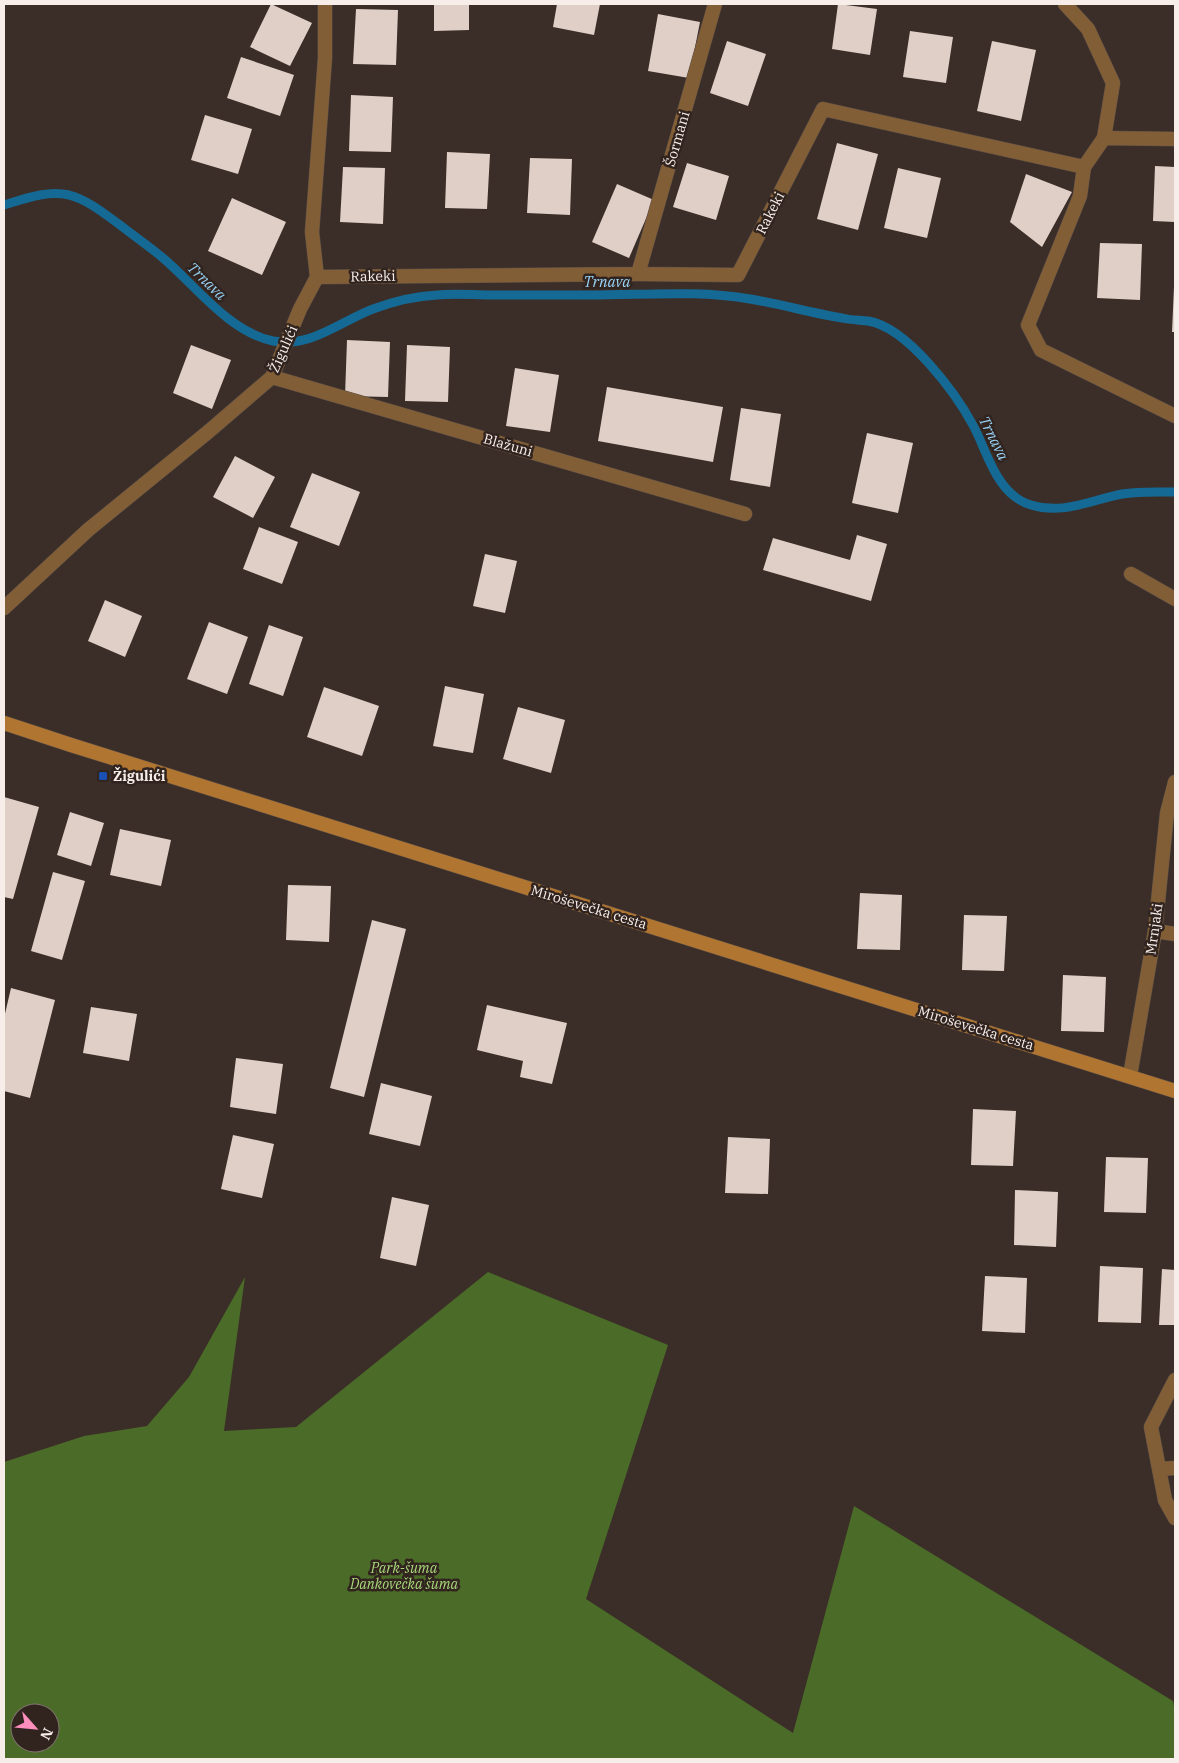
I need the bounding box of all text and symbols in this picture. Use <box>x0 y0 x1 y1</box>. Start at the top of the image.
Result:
street label: Šormani <box>660 109 693 169</box>
street label: Rakeki <box>752 189 788 237</box>
water label: Trnava <box>184 258 231 305</box>
street label: Rakeki <box>350 267 396 285</box>
water label: Trnava <box>584 272 631 291</box>
street label: Žigulići <box>265 323 301 375</box>
water label: Trnava <box>975 413 1013 464</box>
street label: Blažuni <box>481 429 535 461</box>
place label: Žigulići <box>113 766 166 785</box>
marker: Žigulići <box>97 770 109 782</box>
street label: Miroševečka cesta <box>529 881 649 933</box>
street label: Mrnjaki <box>1141 902 1167 956</box>
street label: Miroševečka cesta <box>916 1002 1036 1054</box>
park label: Park-šuma Dankovečka šuma <box>349 1559 458 1593</box>
north arrow <box>10 1703 60 1753</box>
text: N <box>36 1725 57 1743</box>

